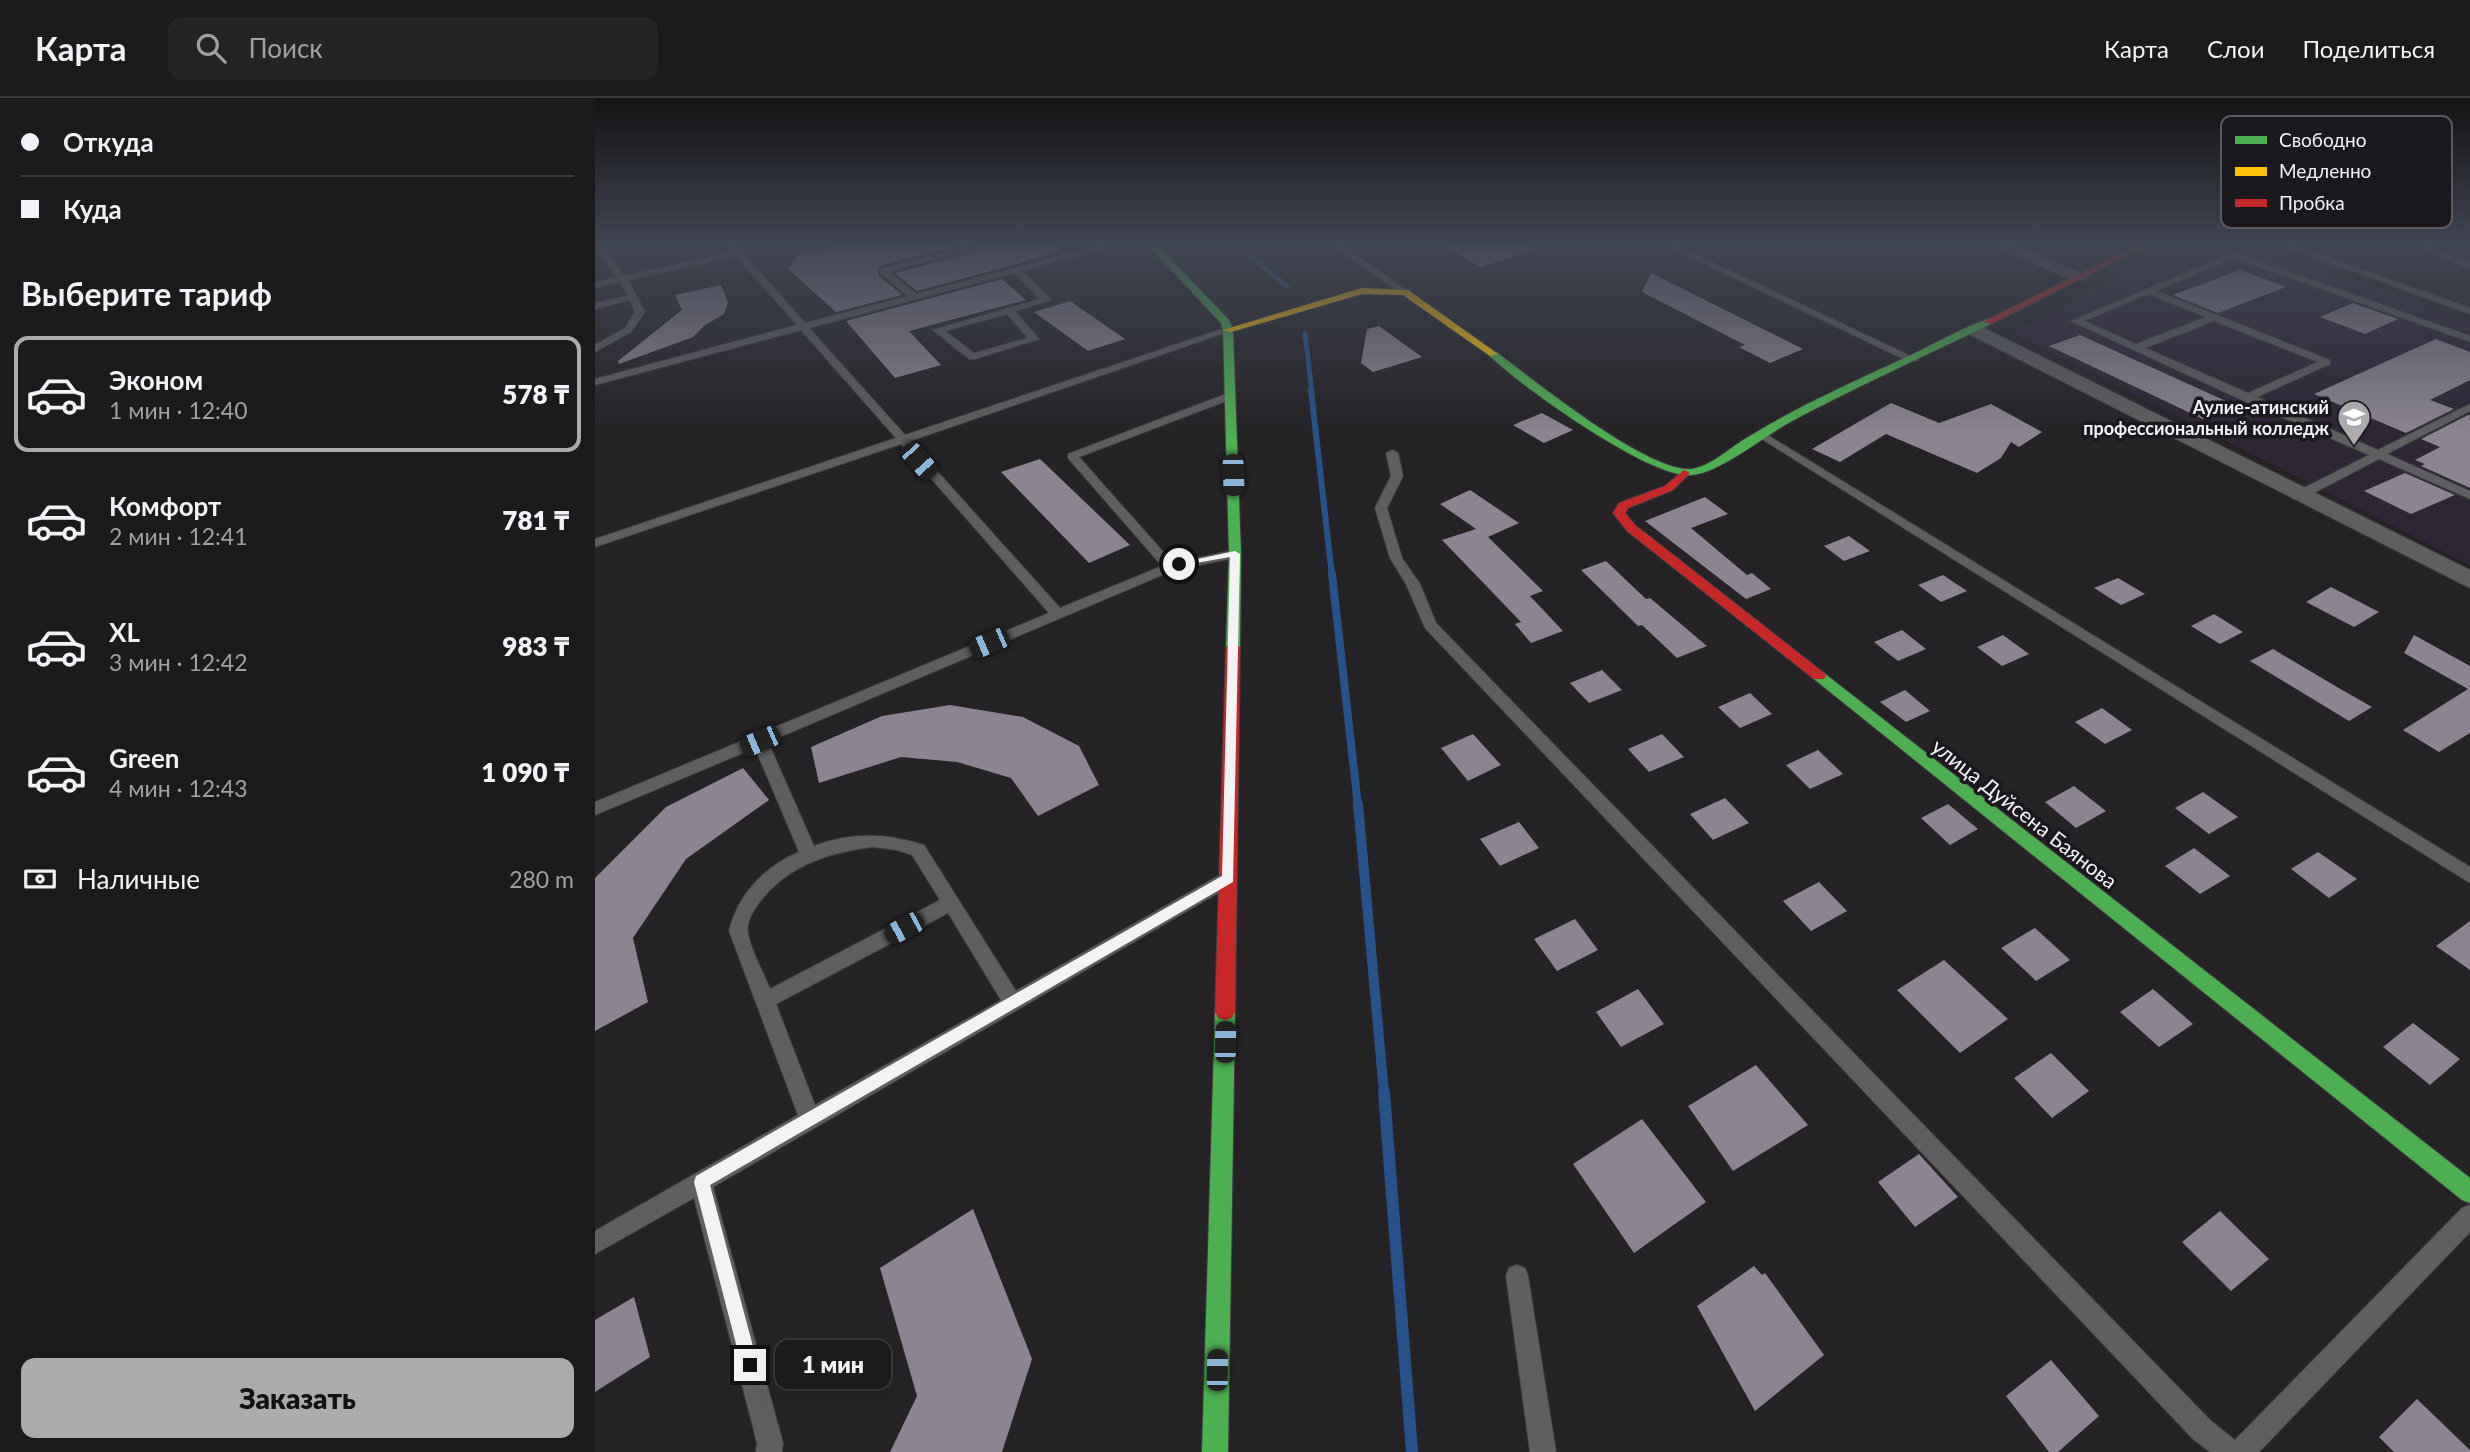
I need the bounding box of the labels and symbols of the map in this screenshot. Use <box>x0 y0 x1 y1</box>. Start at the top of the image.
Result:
legend <box>2221 116 2452 228</box>
text: Свободно <box>2279 128 2367 151</box>
text: Медленно <box>2279 159 2371 182</box>
text: Пробка <box>2279 191 2345 214</box>
place label: Аулие-атинский профессиональный колледж <box>2083 396 2329 439</box>
school or university icon: Аулие-атинский профессиональный колледж <box>2335 398 2373 447</box>
car <box>898 438 941 484</box>
car <box>1222 454 1245 496</box>
route start <box>1163 548 1195 580</box>
car <box>966 625 1013 661</box>
car <box>737 723 784 759</box>
street label: улица Дуйсена Баянова <box>1927 733 2123 893</box>
car <box>881 909 928 947</box>
car <box>1215 1021 1236 1063</box>
callout: 1 мин <box>775 1340 890 1390</box>
route end <box>734 1349 766 1381</box>
car <box>1207 1349 1228 1391</box>

